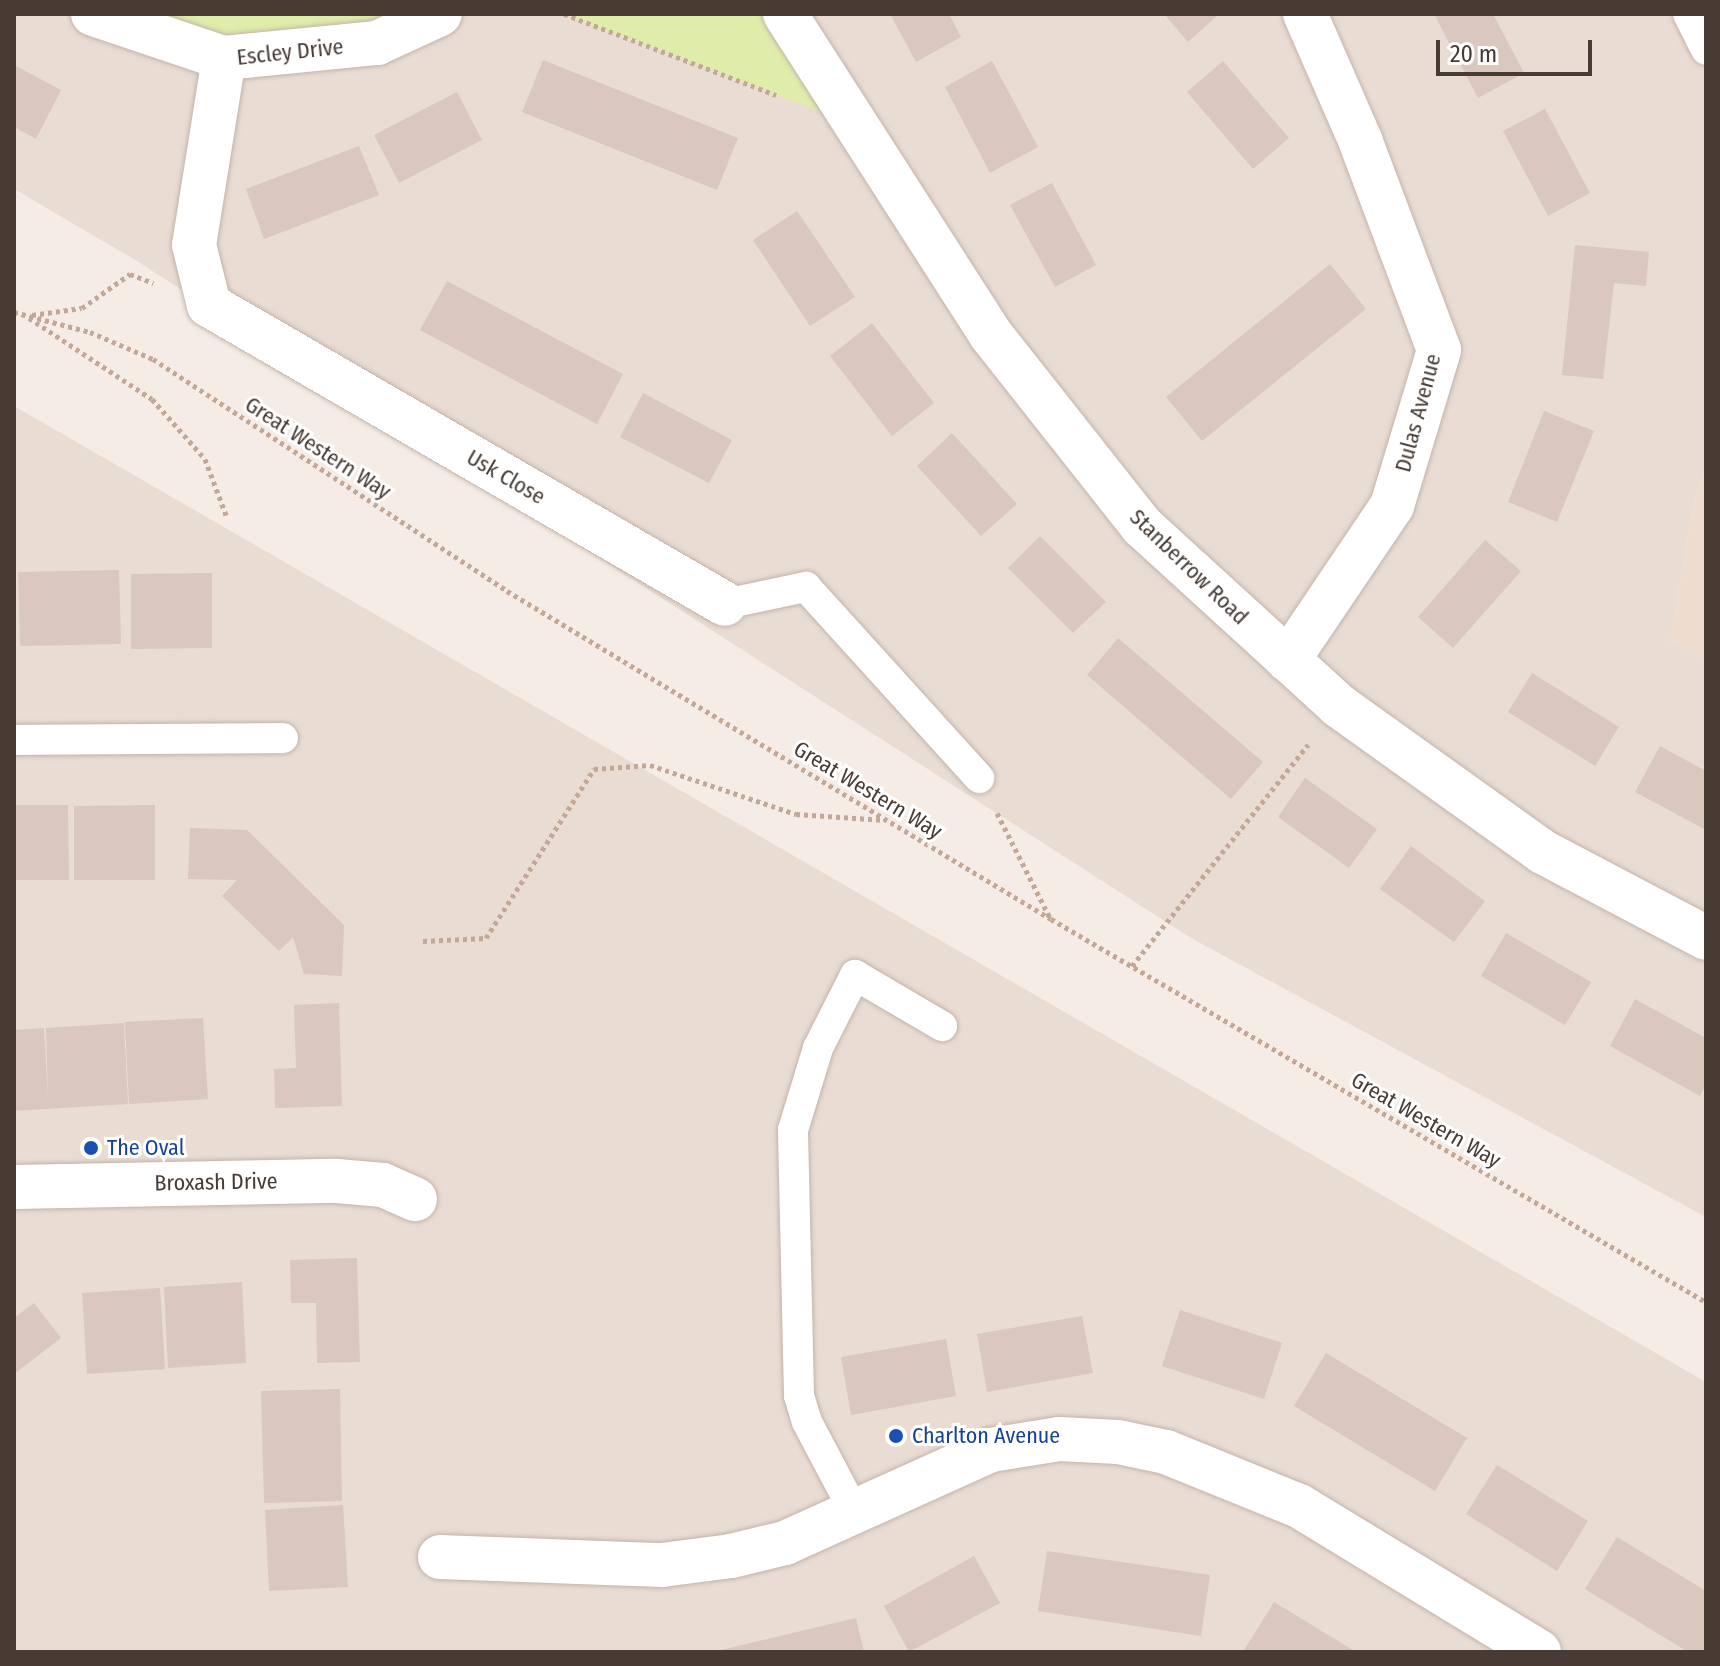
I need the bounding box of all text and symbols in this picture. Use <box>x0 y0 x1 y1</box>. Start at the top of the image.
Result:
scale bar <box>1440 24 1596 74</box>
street label: Escley Drive <box>235 33 345 71</box>
text: 20 m <box>1450 40 1497 68</box>
street label: Dulas Avenue <box>1390 351 1446 475</box>
street label: Great Western Way <box>240 391 396 505</box>
street label: Usk Close <box>462 444 550 510</box>
street label: Stanberrow Road <box>1124 504 1254 630</box>
street label: Great Western Way <box>789 735 947 845</box>
street label: Great Western Way <box>1347 1067 1505 1173</box>
place label: The Oval <box>107 1135 184 1161</box>
marker: The Oval <box>82 1139 100 1157</box>
street label: Broxash Drive <box>154 1168 278 1196</box>
place label: Charlton Avenue <box>912 1423 1060 1449</box>
marker: Charlton Avenue <box>887 1427 905 1445</box>

